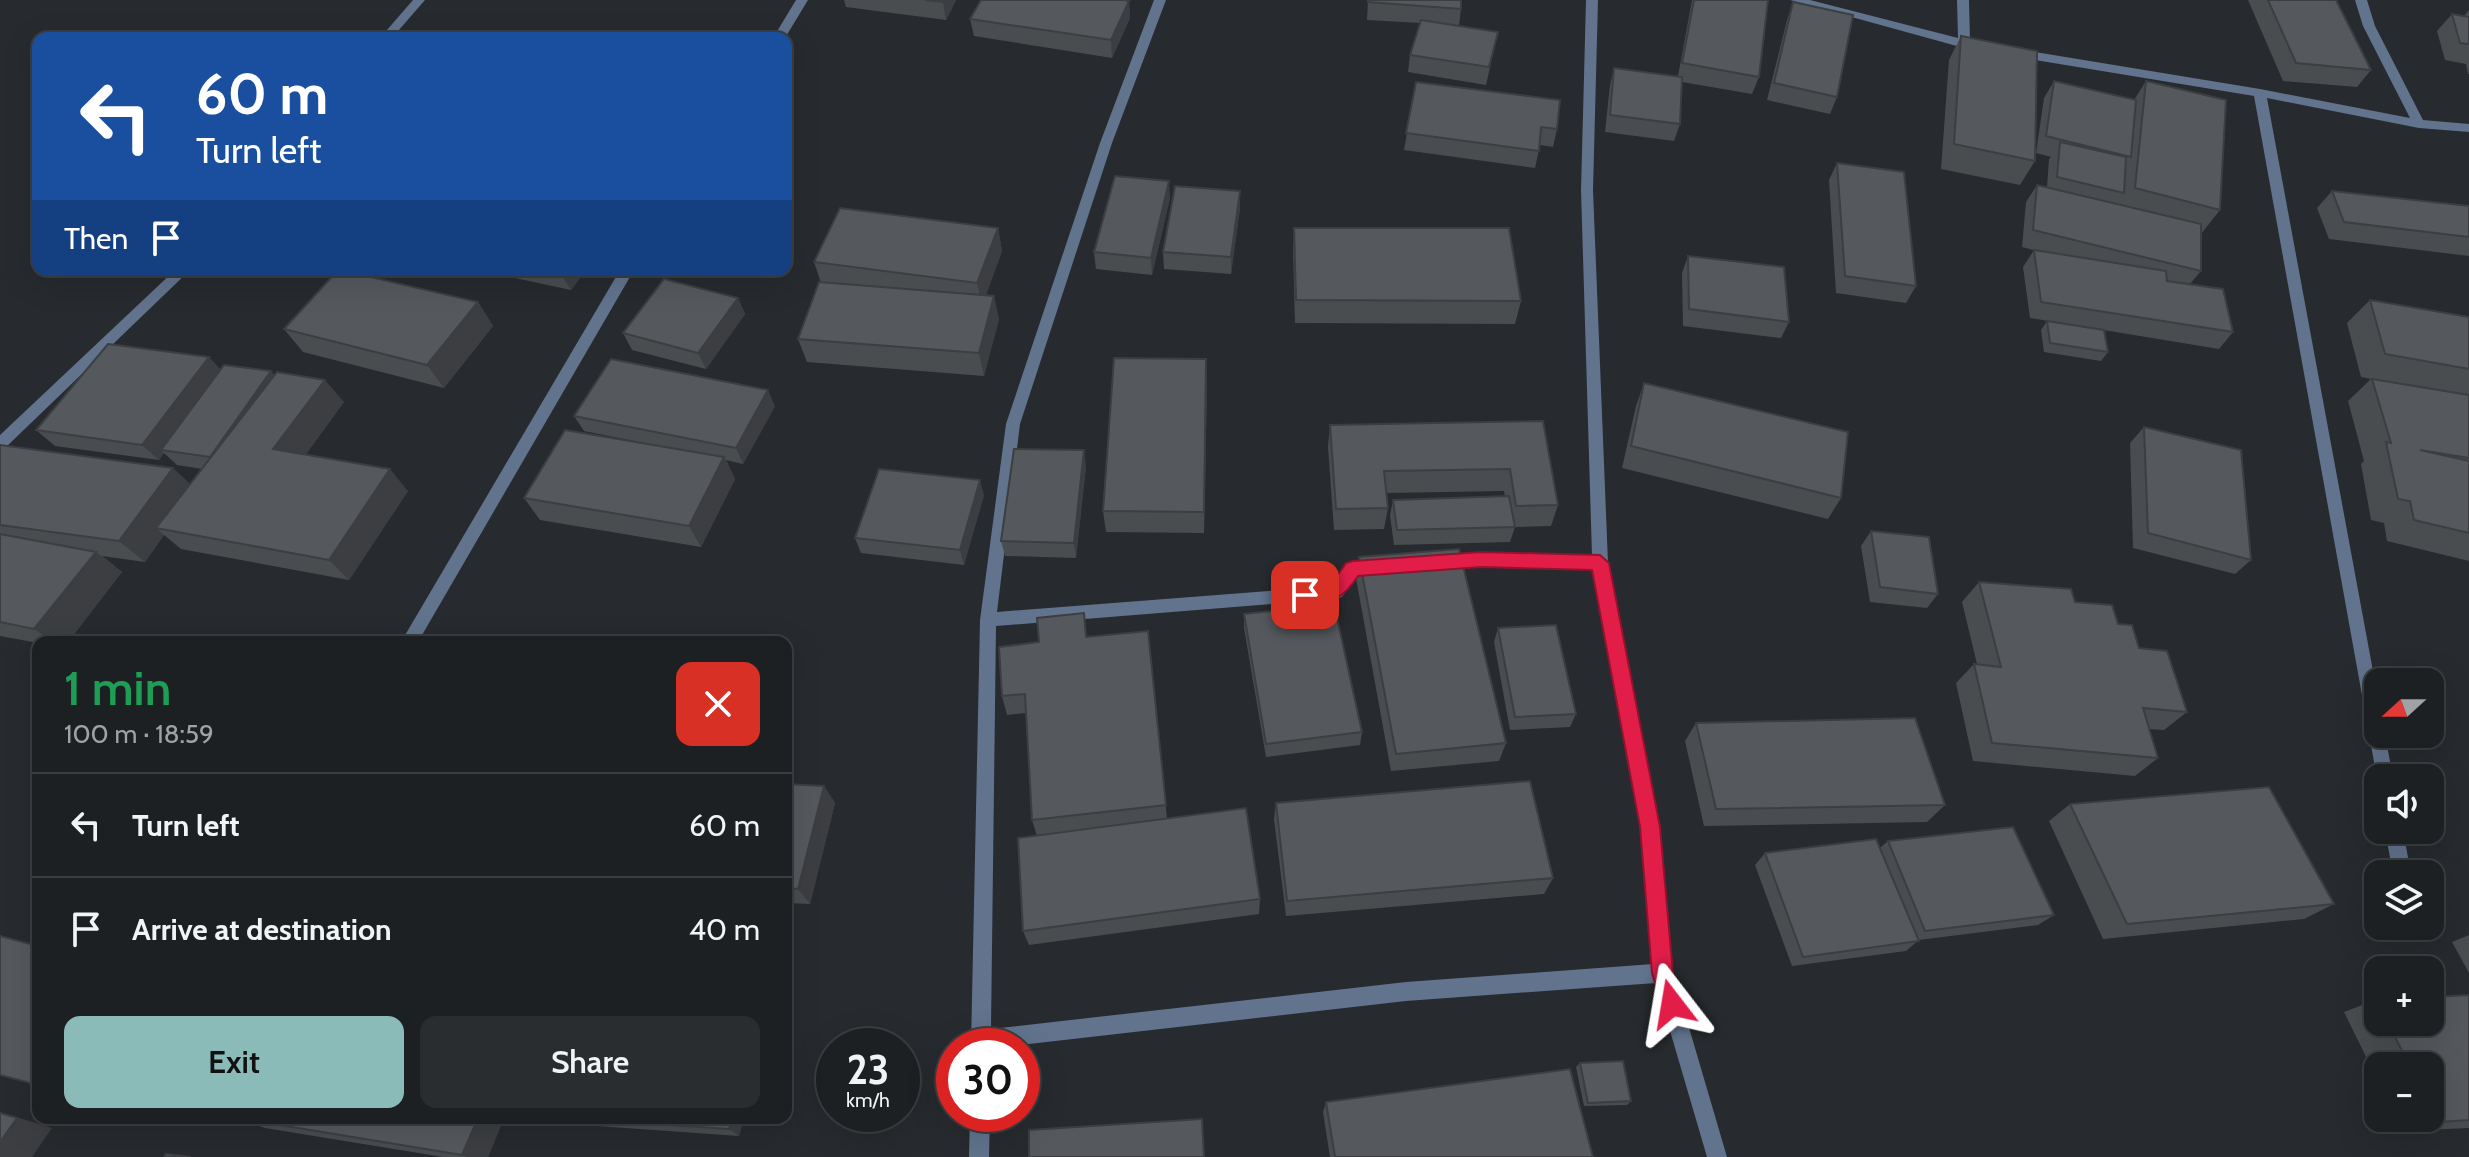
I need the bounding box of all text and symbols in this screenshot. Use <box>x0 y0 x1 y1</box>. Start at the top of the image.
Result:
text: 60 m <box>196 60 328 128</box>
icon: left <box>64 64 168 168</box>
text: Turn left <box>196 128 321 172</box>
icon: arrive <box>144 216 188 260</box>
text: Then <box>64 220 128 257</box>
pin <box>1271 561 1339 629</box>
icon: arrive <box>1283 573 1327 617</box>
text: 1 min <box>64 659 171 717</box>
button: close <box>676 662 760 746</box>
north arrow <box>2364 668 2444 748</box>
map controls <box>2364 668 2444 1132</box>
text: 100 m · 18:59 <box>64 718 214 750</box>
button: sound <box>2364 764 2444 844</box>
icon: left <box>64 803 108 847</box>
text: Turn left <box>132 807 240 844</box>
text: 60 m <box>689 807 760 844</box>
button: layers <box>2364 860 2444 940</box>
icon: arrive <box>64 907 108 951</box>
text: Arrive at destination <box>132 911 392 948</box>
text: 40 m <box>689 911 760 948</box>
button: + <box>2364 956 2444 1036</box>
position arrow <box>1630 962 1714 1046</box>
button: Exit <box>64 1016 404 1108</box>
button: Share <box>420 1016 760 1108</box>
speed limit sign: 30 <box>936 1028 1040 1132</box>
text: 23 <box>847 1045 889 1094</box>
button: − <box>2364 1052 2444 1132</box>
text: km/h <box>846 1088 890 1112</box>

